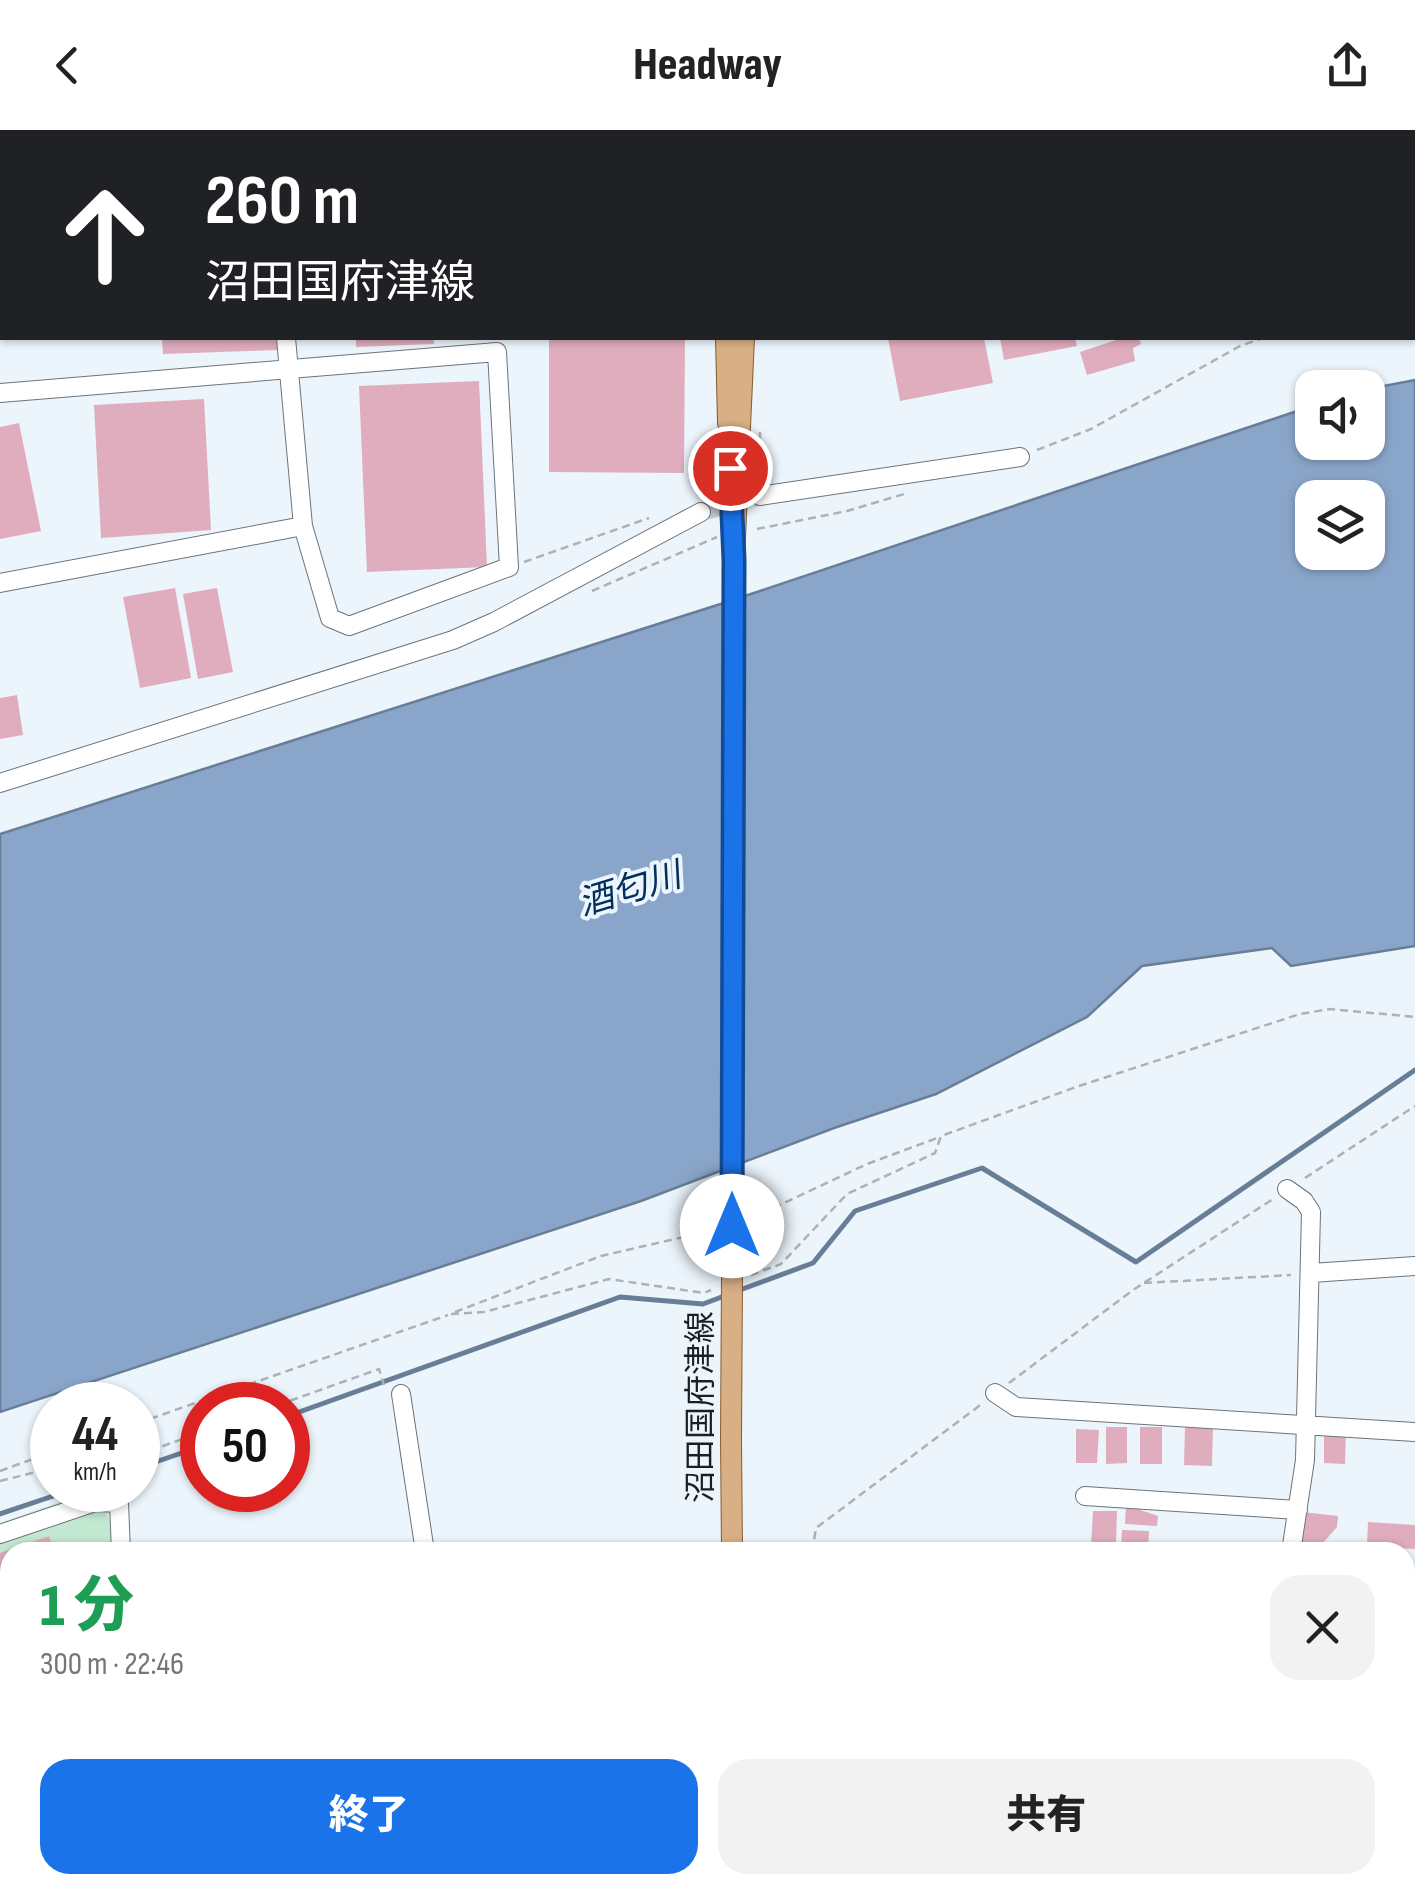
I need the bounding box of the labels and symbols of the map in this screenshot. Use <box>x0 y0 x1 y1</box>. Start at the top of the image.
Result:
pin <box>688 426 773 511</box>
water label: 酒匂川 <box>574 853 690 926</box>
position arrow <box>680 1174 784 1278</box>
street label: 沼田国府津線 <box>682 1311 721 1503</box>
speed limit sign: 50 <box>180 1382 310 1512</box>

